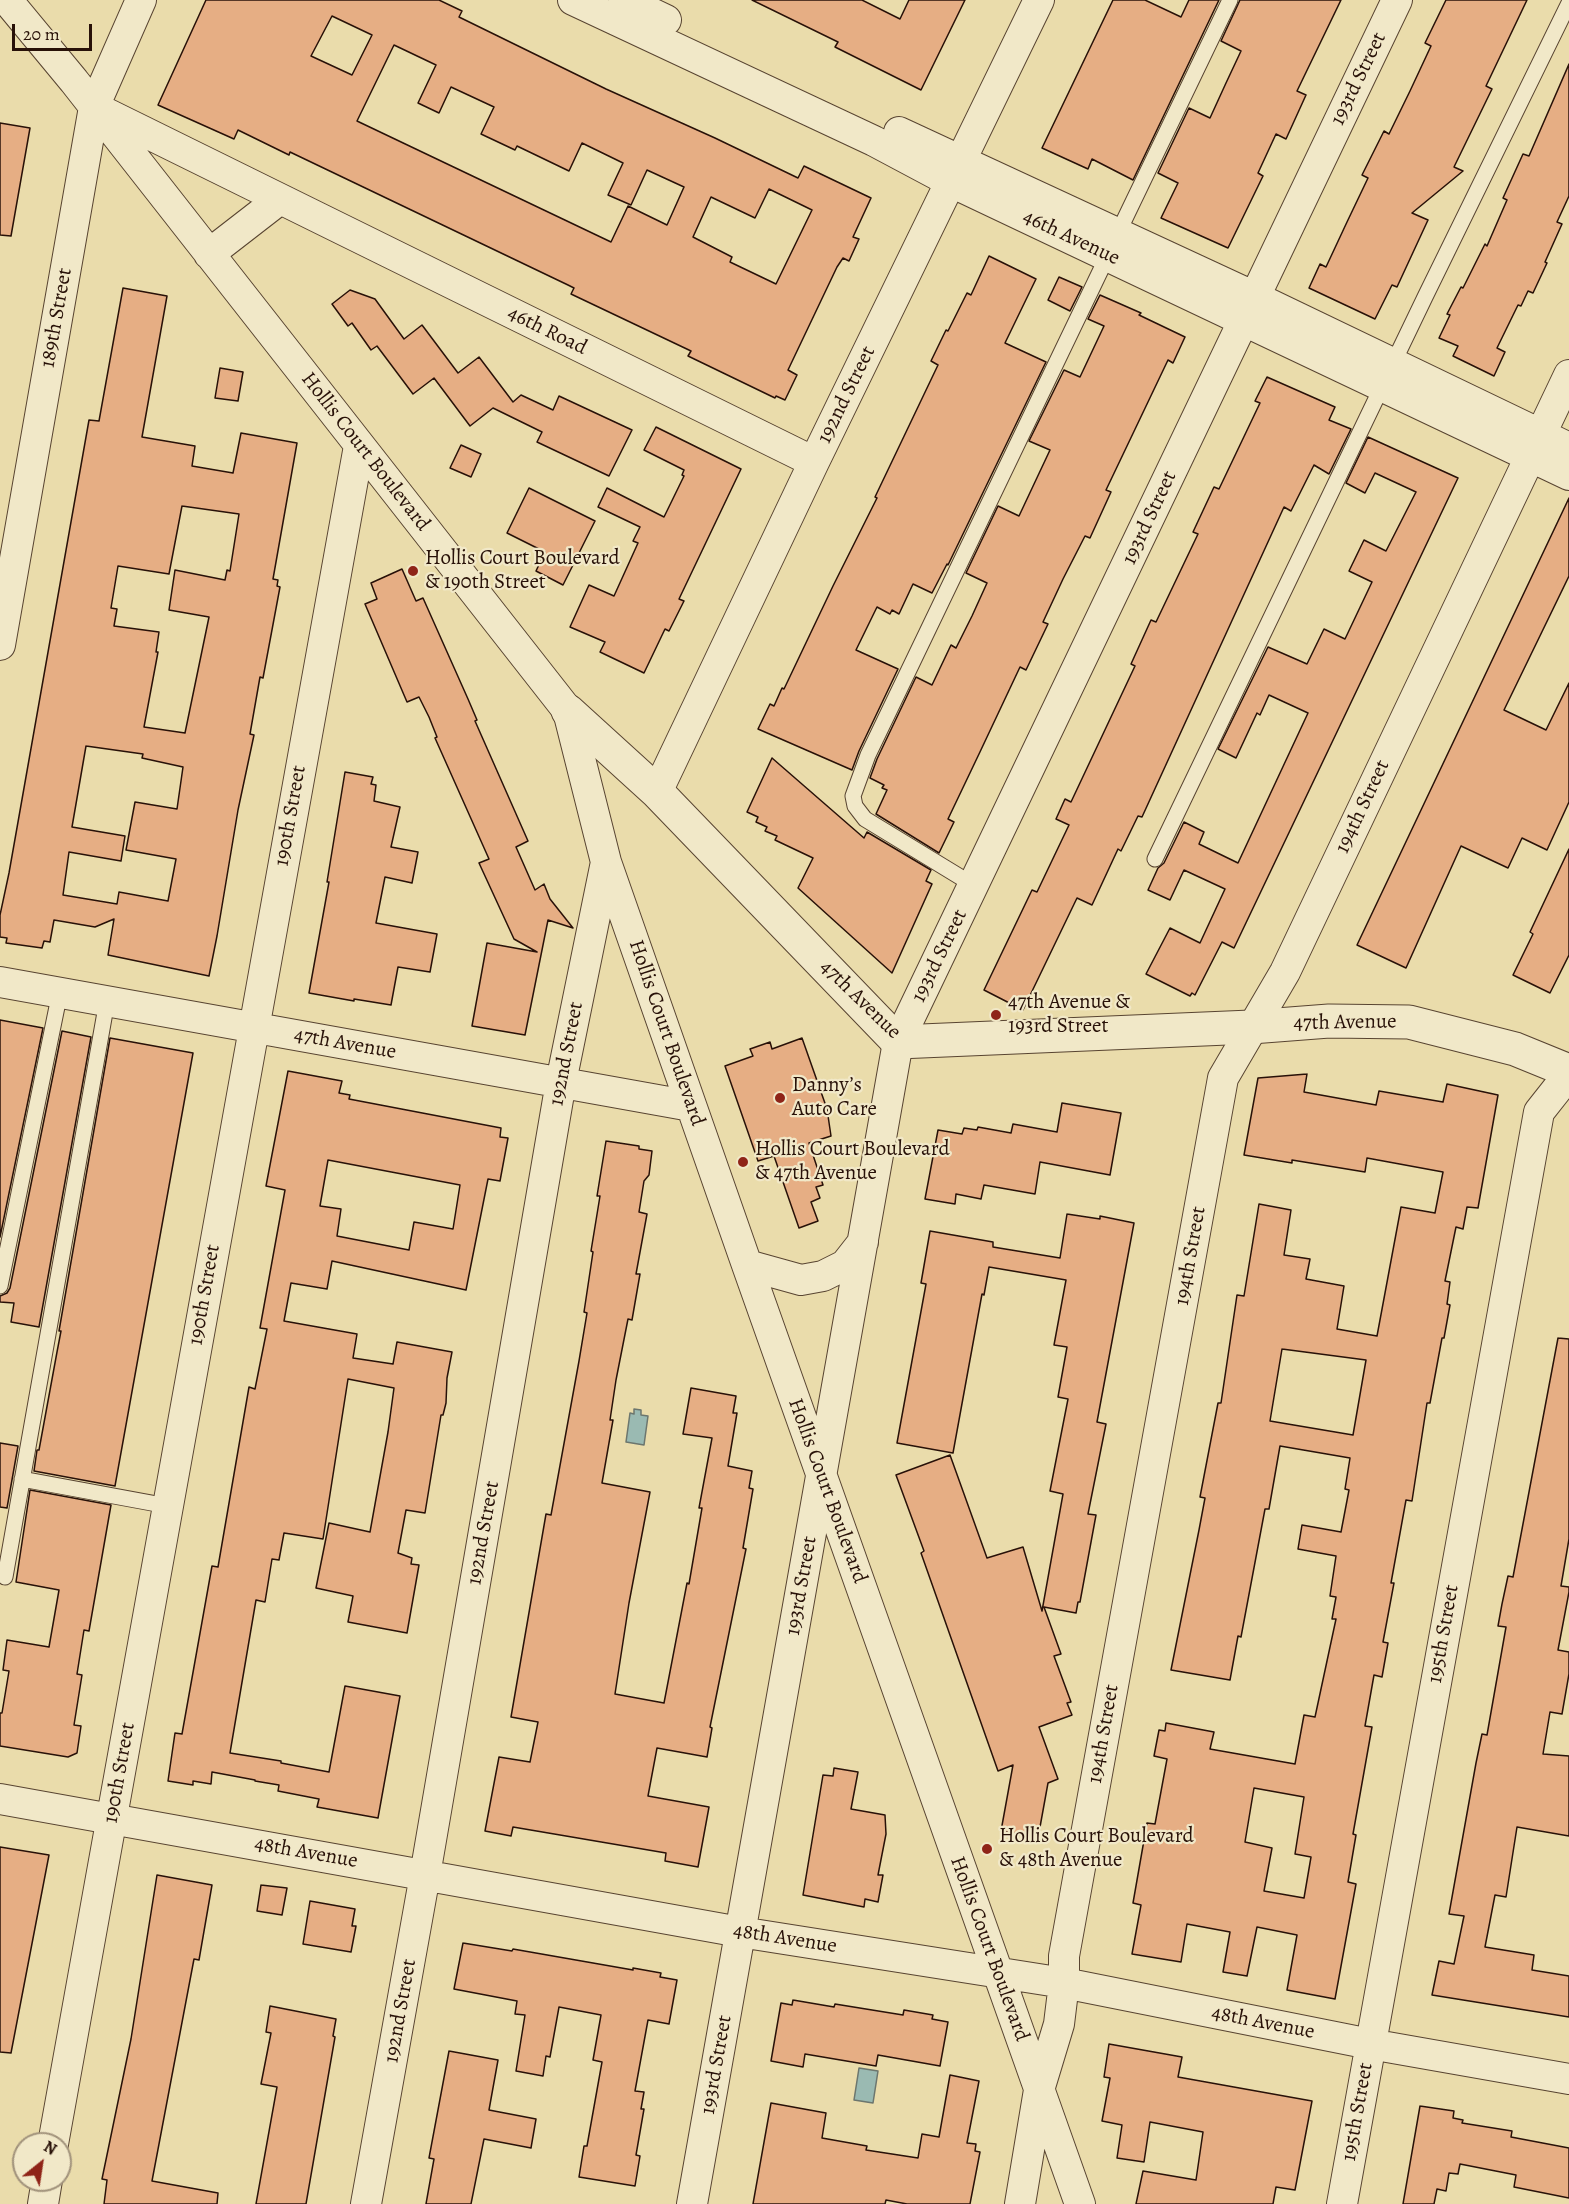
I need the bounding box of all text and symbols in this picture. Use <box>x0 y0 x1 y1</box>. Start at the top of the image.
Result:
scale bar <box>15 12 94 50</box>
text: 20 m <box>23 22 60 46</box>
street label: 193rd Street <box>1326 28 1392 130</box>
street label: 46th Avenue <box>1019 205 1123 271</box>
street label: 189th Street <box>36 266 78 370</box>
street label: 46th Road <box>503 301 591 361</box>
street label: 192nd Street <box>813 342 881 448</box>
street label: Hollis Court Boulevard <box>295 367 435 537</box>
street label: 193rd Street <box>1117 467 1183 569</box>
place label: Hollis Court Boulevard & 190th Street <box>425 546 620 596</box>
marker: Hollis Court Boulevard & 190th Street <box>406 564 420 578</box>
street label: 194th Street <box>1330 756 1396 858</box>
street label: 190th Street <box>270 764 312 868</box>
street label: 193rd Street <box>907 905 973 1007</box>
street label: Hollis Court Boulevard <box>622 937 710 1129</box>
street label: 47th Avenue <box>814 955 906 1045</box>
place label: 47th Avenue & 193rd Street <box>1008 990 1130 1040</box>
street label: 192nd Street <box>545 1000 589 1108</box>
marker: 47th Avenue & 193rd Street <box>989 1008 1003 1022</box>
street label: 47th Avenue <box>1293 1010 1397 1036</box>
street label: 47th Avenue <box>292 1023 398 1065</box>
place label: Danny’s Auto Care <box>792 1073 877 1123</box>
marker: Danny’s Auto Care <box>773 1091 787 1105</box>
place label: Hollis Court Boulevard & 47th Avenue <box>755 1137 950 1187</box>
marker: Hollis Court Boulevard & 47th Avenue <box>736 1155 750 1169</box>
street label: 194th Street <box>1170 1204 1212 1308</box>
street label: 190th Street <box>184 1243 226 1347</box>
street label: Hollis Court Boulevard <box>782 1395 872 1587</box>
street label: 192nd Street <box>462 1479 506 1587</box>
street label: 193rd Street <box>781 1534 823 1638</box>
street label: 195th Street <box>1423 1583 1465 1685</box>
street label: 194th Street <box>1083 1682 1125 1786</box>
street label: 190th Street <box>99 1721 141 1825</box>
place label: Hollis Court Boulevard & 48th Avenue <box>999 1824 1194 1874</box>
street label: 48th Avenue <box>252 1832 360 1874</box>
marker: Hollis Court Boulevard & 48th Avenue <box>980 1842 994 1856</box>
street label: Hollis Court Boulevard <box>944 1853 1034 2045</box>
street label: 48th Avenue <box>731 1918 839 1960</box>
street label: 192nd Street <box>379 1957 423 2065</box>
street label: 48th Avenue <box>1209 2001 1317 2045</box>
street label: 193rd Street <box>696 2013 738 2117</box>
street label: 195th Street <box>1337 2061 1379 2163</box>
north arrow <box>12 2132 72 2192</box>
text: N <box>39 2136 61 2161</box>

